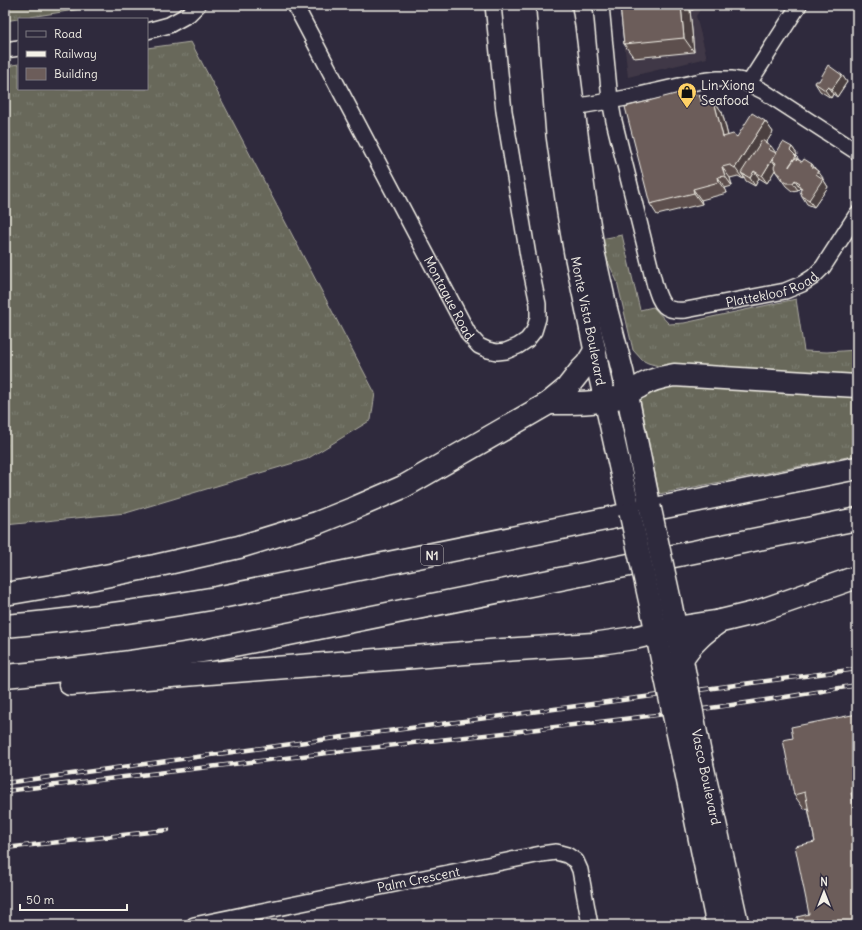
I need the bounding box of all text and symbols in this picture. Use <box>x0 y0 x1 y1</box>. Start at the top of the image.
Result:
legend <box>18 18 148 90</box>
text: Road <box>54 26 82 41</box>
text: Railway <box>54 46 97 61</box>
text: Building <box>54 66 98 81</box>
place label: Lin Xiong Seafood <box>701 77 755 109</box>
shop icon: Lin Xiong Seafood <box>676 81 698 109</box>
street label: Montague Road <box>420 253 478 344</box>
street label: Monte Vista Boulevard <box>567 255 610 387</box>
street label: Plattekloof Road <box>724 268 822 311</box>
road number: N1 <box>421 545 443 565</box>
street label: Vasco Boulevard <box>688 727 725 827</box>
street label: Palm Crescent <box>376 862 462 896</box>
north arrow <box>804 872 844 912</box>
text: N <box>820 875 828 889</box>
scale bar <box>20 886 127 912</box>
text: 50 m <box>26 892 55 907</box>

